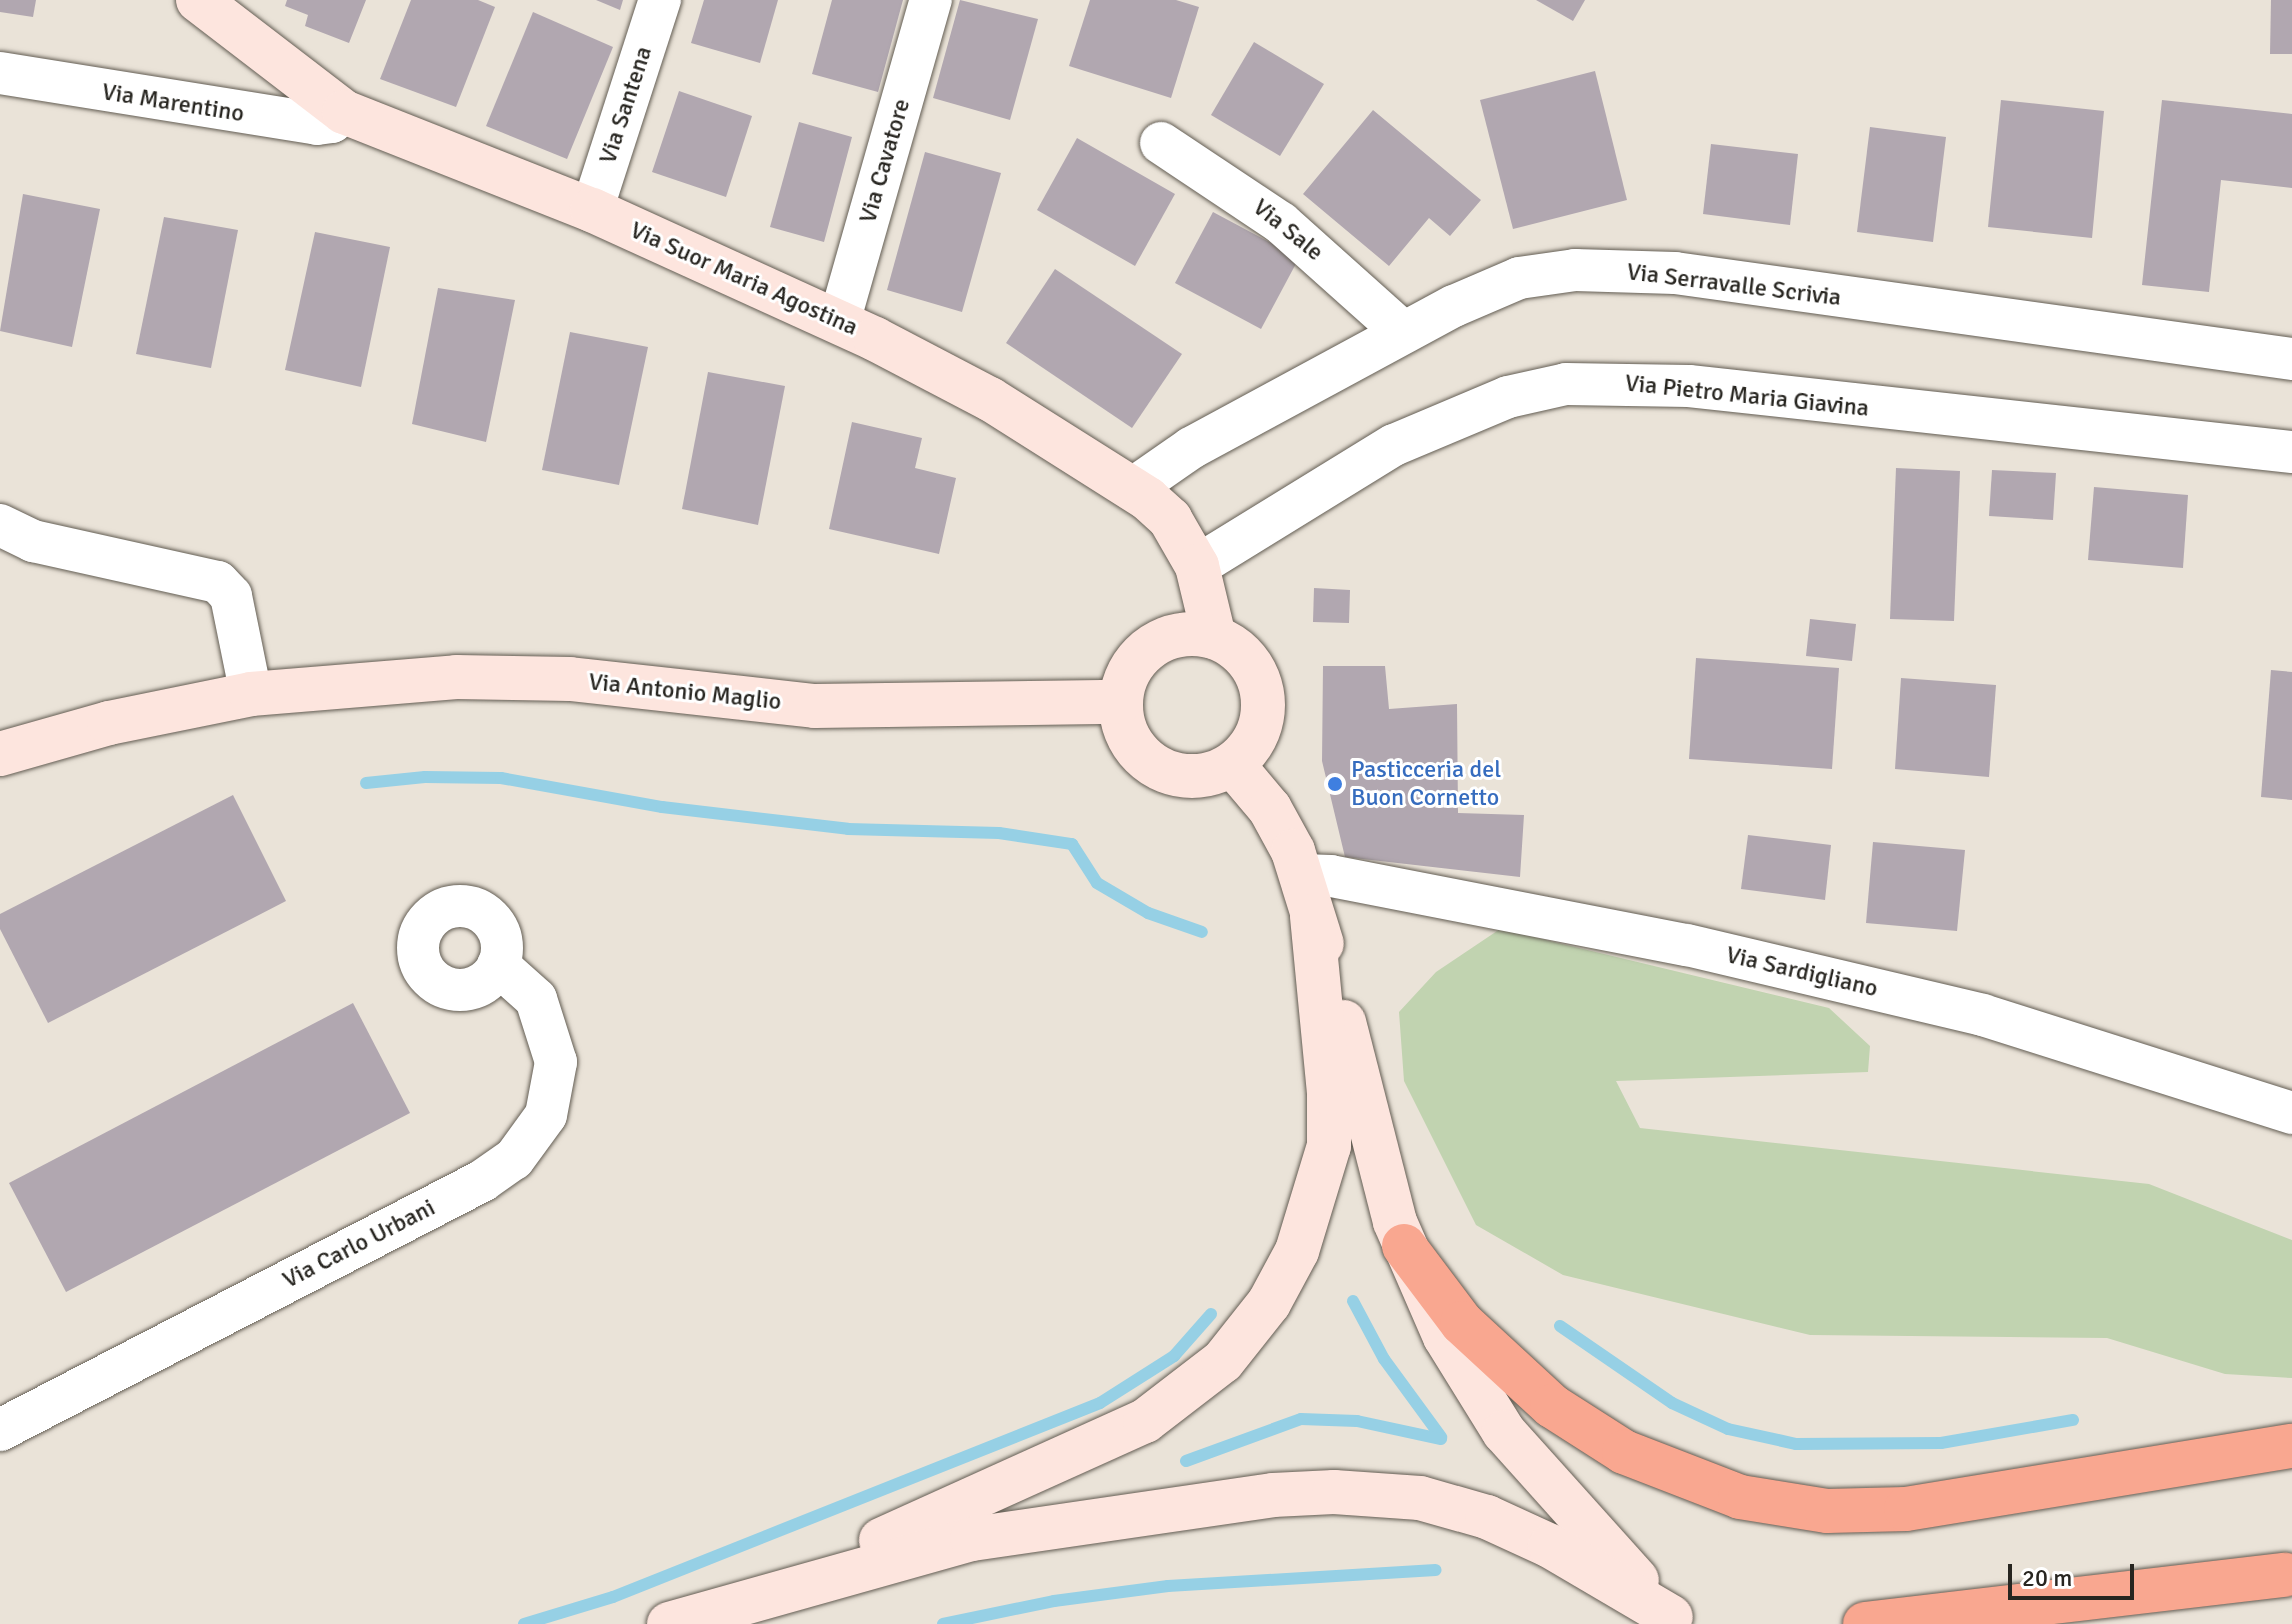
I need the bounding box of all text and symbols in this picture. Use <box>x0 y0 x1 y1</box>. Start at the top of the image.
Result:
street label: Via Santena <box>593 43 659 167</box>
street label: Via Marentino <box>100 78 246 128</box>
street label: Via Cavatore <box>854 96 916 226</box>
street label: Via Sale <box>1247 193 1329 267</box>
street label: Via Suor Maria Agostina <box>626 216 862 342</box>
street label: Via Serravalle Scrivia <box>1625 258 1843 312</box>
street label: Via Pietro Maria Giavina <box>1624 369 1870 423</box>
street label: Via Antonio Maglio <box>587 668 783 716</box>
place label: Pasticceria del Buon Cornetto <box>1351 756 1501 812</box>
marker: Pasticceria del Buon Cornetto <box>1326 775 1344 793</box>
street label: Via Sardigliano <box>1723 941 1881 1003</box>
street label: Via Carlo Urbani <box>278 1193 440 1295</box>
scale bar <box>2012 1548 2138 1598</box>
text: 20 m <box>2022 1563 2072 1593</box>

